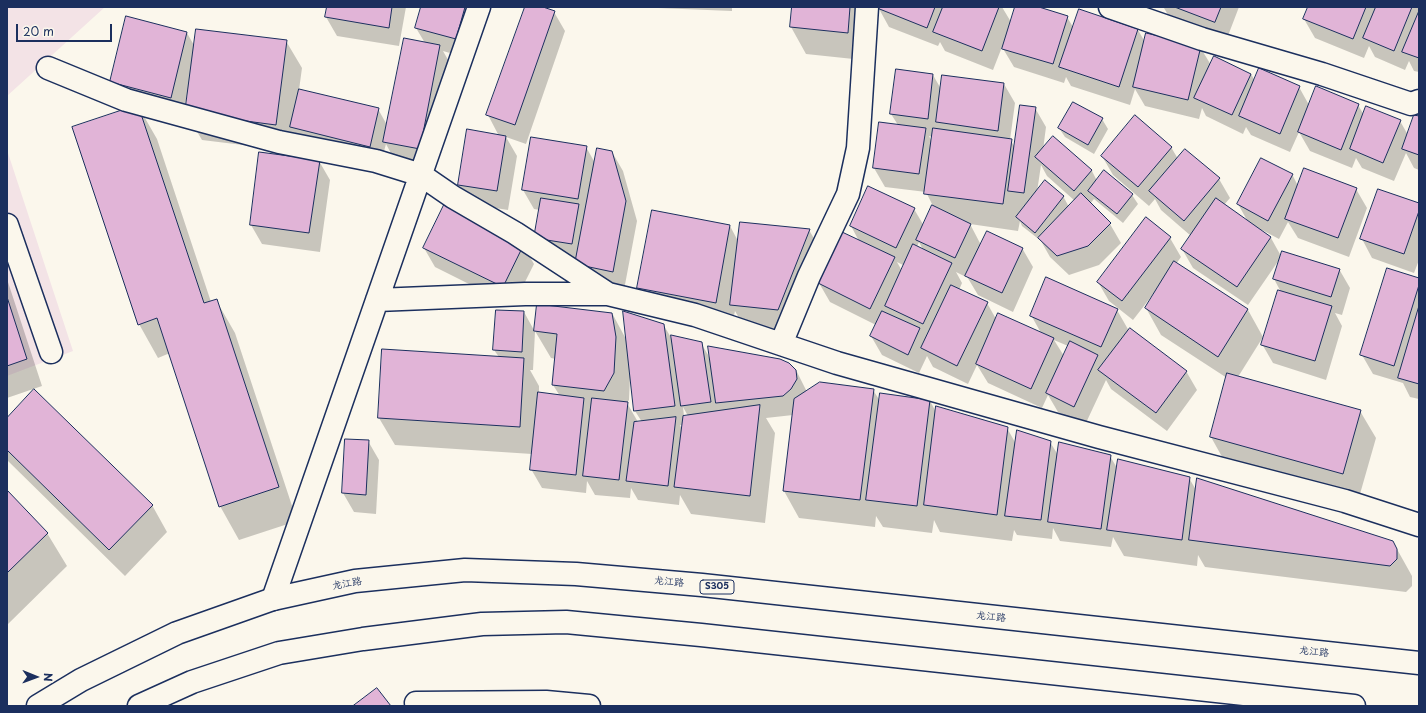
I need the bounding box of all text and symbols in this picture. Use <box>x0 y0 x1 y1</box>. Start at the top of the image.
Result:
scale bar <box>18 16 114 42</box>
text: 20 m <box>23 22 54 40</box>
street label: 龙江路 <box>331 575 363 593</box>
street label: 龙江路 <box>654 575 684 589</box>
road number: S305 <box>700 580 734 594</box>
street label: 龙江路 <box>975 609 1007 625</box>
street label: 龙江路 <box>1298 644 1330 660</box>
north arrow <box>16 657 56 697</box>
text: N <box>40 673 57 682</box>

